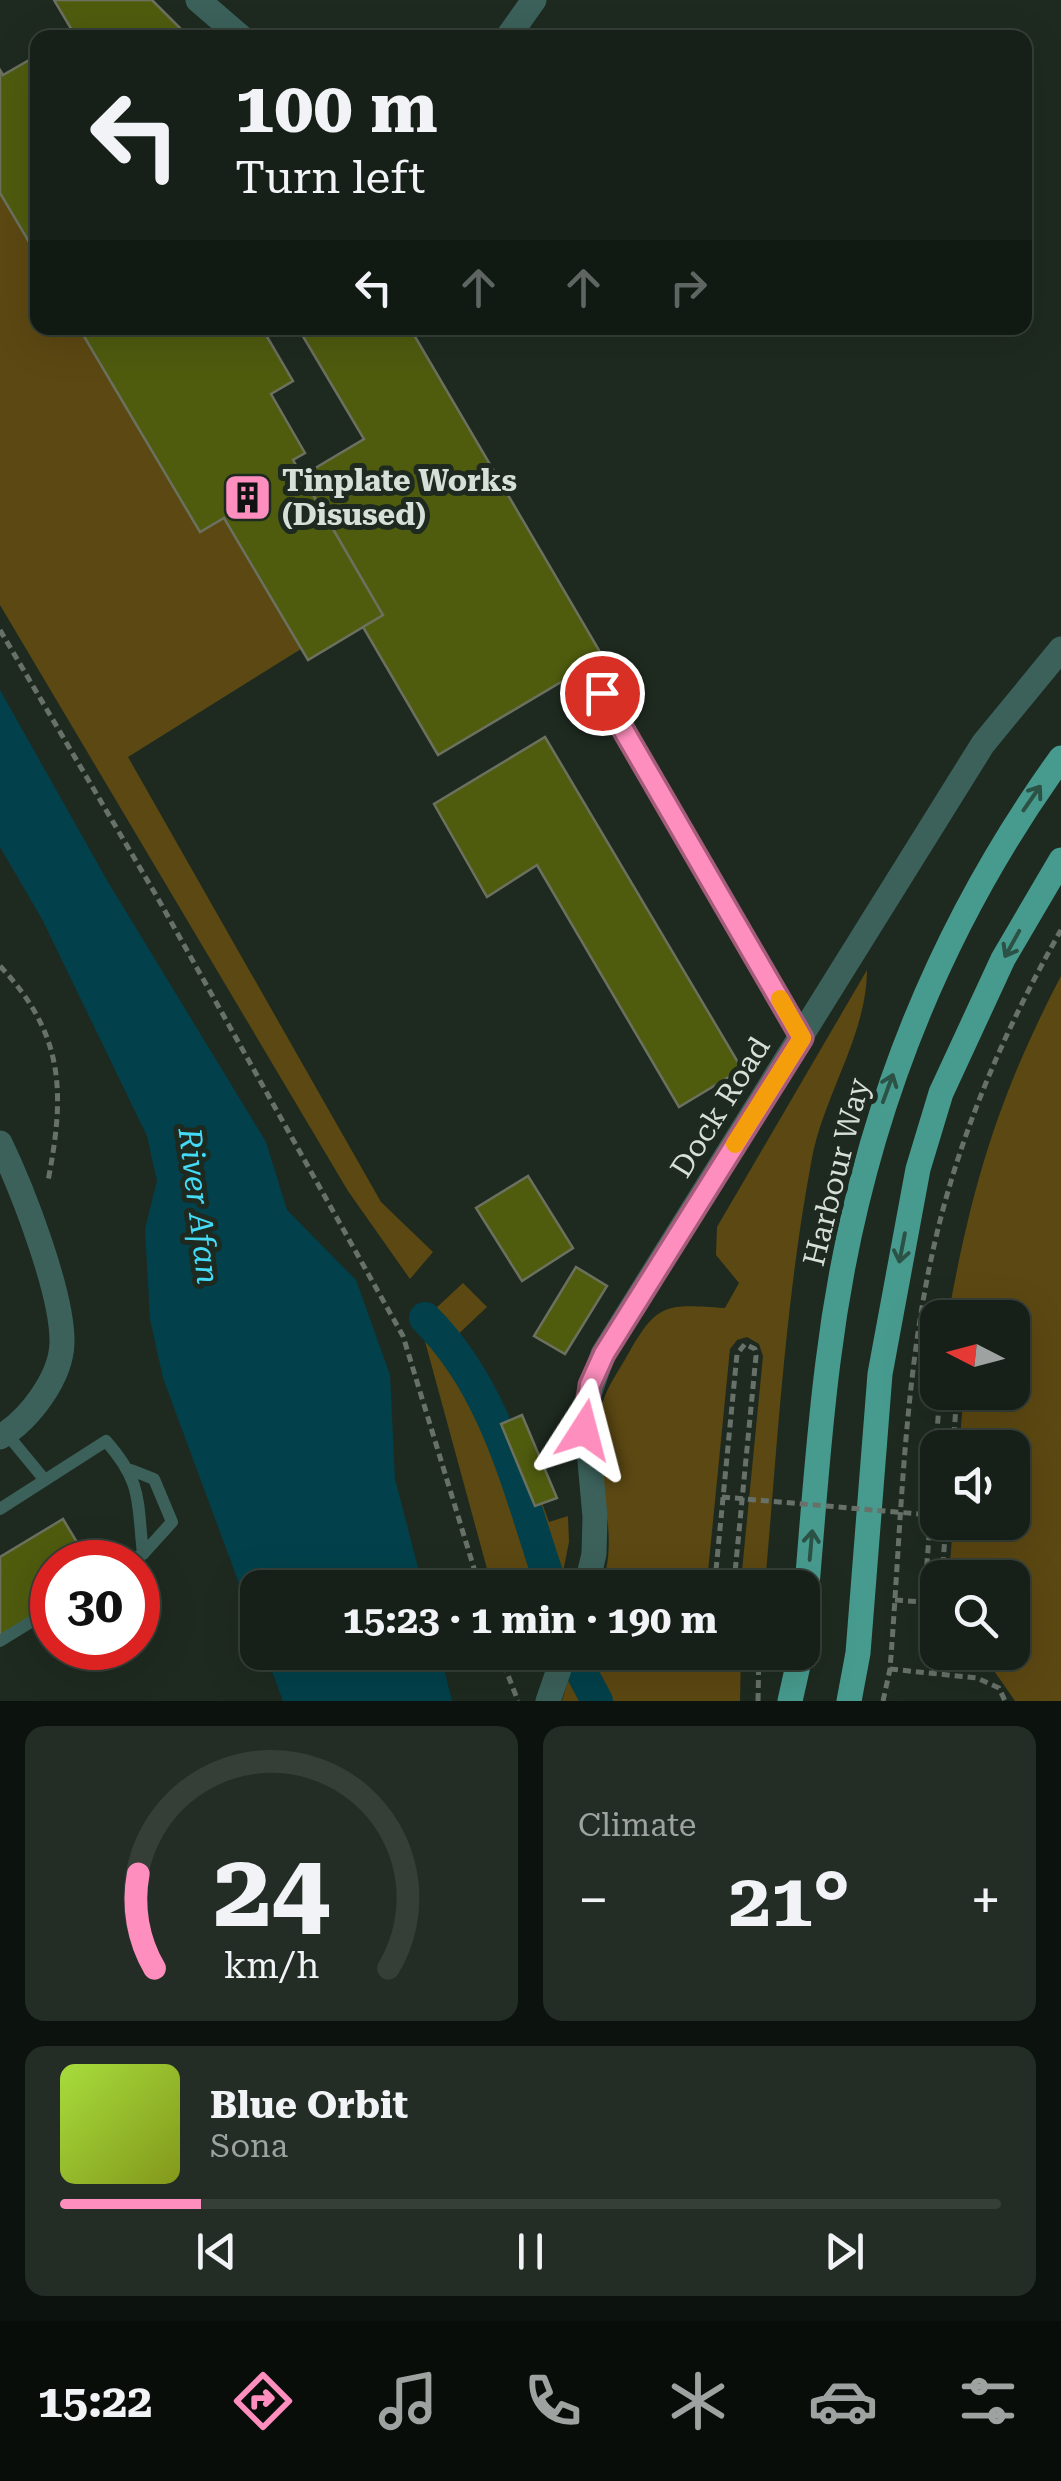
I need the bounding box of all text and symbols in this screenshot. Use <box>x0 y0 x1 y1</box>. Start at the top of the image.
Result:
text: 100 m <box>235 67 438 149</box>
icon: left <box>70 70 200 200</box>
text: Turn left <box>235 151 425 204</box>
icon: left <box>346 260 401 315</box>
icon: ahead <box>451 260 506 315</box>
icon: ahead <box>556 260 611 315</box>
icon: right <box>661 260 716 315</box>
place label: Tinplate Works (Disused) <box>282 463 517 532</box>
building icon: Tinplate Works (Disused) <box>221 471 273 523</box>
pin <box>560 651 645 736</box>
icon: arrive <box>575 666 630 721</box>
one-way arrow <box>1022 785 1043 812</box>
one-way arrow <box>1001 929 1021 958</box>
street label: Dock Road <box>663 1030 777 1184</box>
one-way arrow <box>880 1073 898 1104</box>
street label: Harbour Way <box>796 1074 876 1269</box>
water label: River Afan <box>170 1125 227 1286</box>
one-way arrow <box>891 1231 910 1263</box>
north arrow <box>920 1300 1030 1410</box>
map controls <box>920 1300 1030 1670</box>
position arrow <box>532 1378 636 1482</box>
button: sound <box>920 1430 1030 1540</box>
one-way arrow <box>802 1529 821 1562</box>
speed limit sign: 30 <box>30 1540 160 1670</box>
button: search <box>920 1560 1030 1670</box>
text: 15:23 · 1 min · 190 m <box>343 1598 717 1642</box>
text: Climate <box>578 1806 696 1844</box>
text: 24 <box>213 1830 330 1951</box>
text: 21° <box>729 1856 850 1944</box>
text: − <box>578 1868 609 1932</box>
text: + <box>970 1868 1001 1932</box>
text: km/h <box>224 1945 319 1987</box>
text: Blue Orbit <box>210 2083 408 2127</box>
text: Sona <box>210 2127 288 2165</box>
icon: previous <box>189 2224 244 2279</box>
icon: pause <box>503 2224 558 2279</box>
icon: next <box>817 2224 872 2279</box>
icon: directions <box>228 2366 298 2436</box>
icon: music <box>373 2366 443 2436</box>
icon: phone <box>518 2366 588 2436</box>
icon: climate <box>663 2366 733 2436</box>
icon: car <box>808 2366 878 2436</box>
icon: filters <box>953 2366 1023 2436</box>
text: 15:22 <box>38 2375 152 2428</box>

